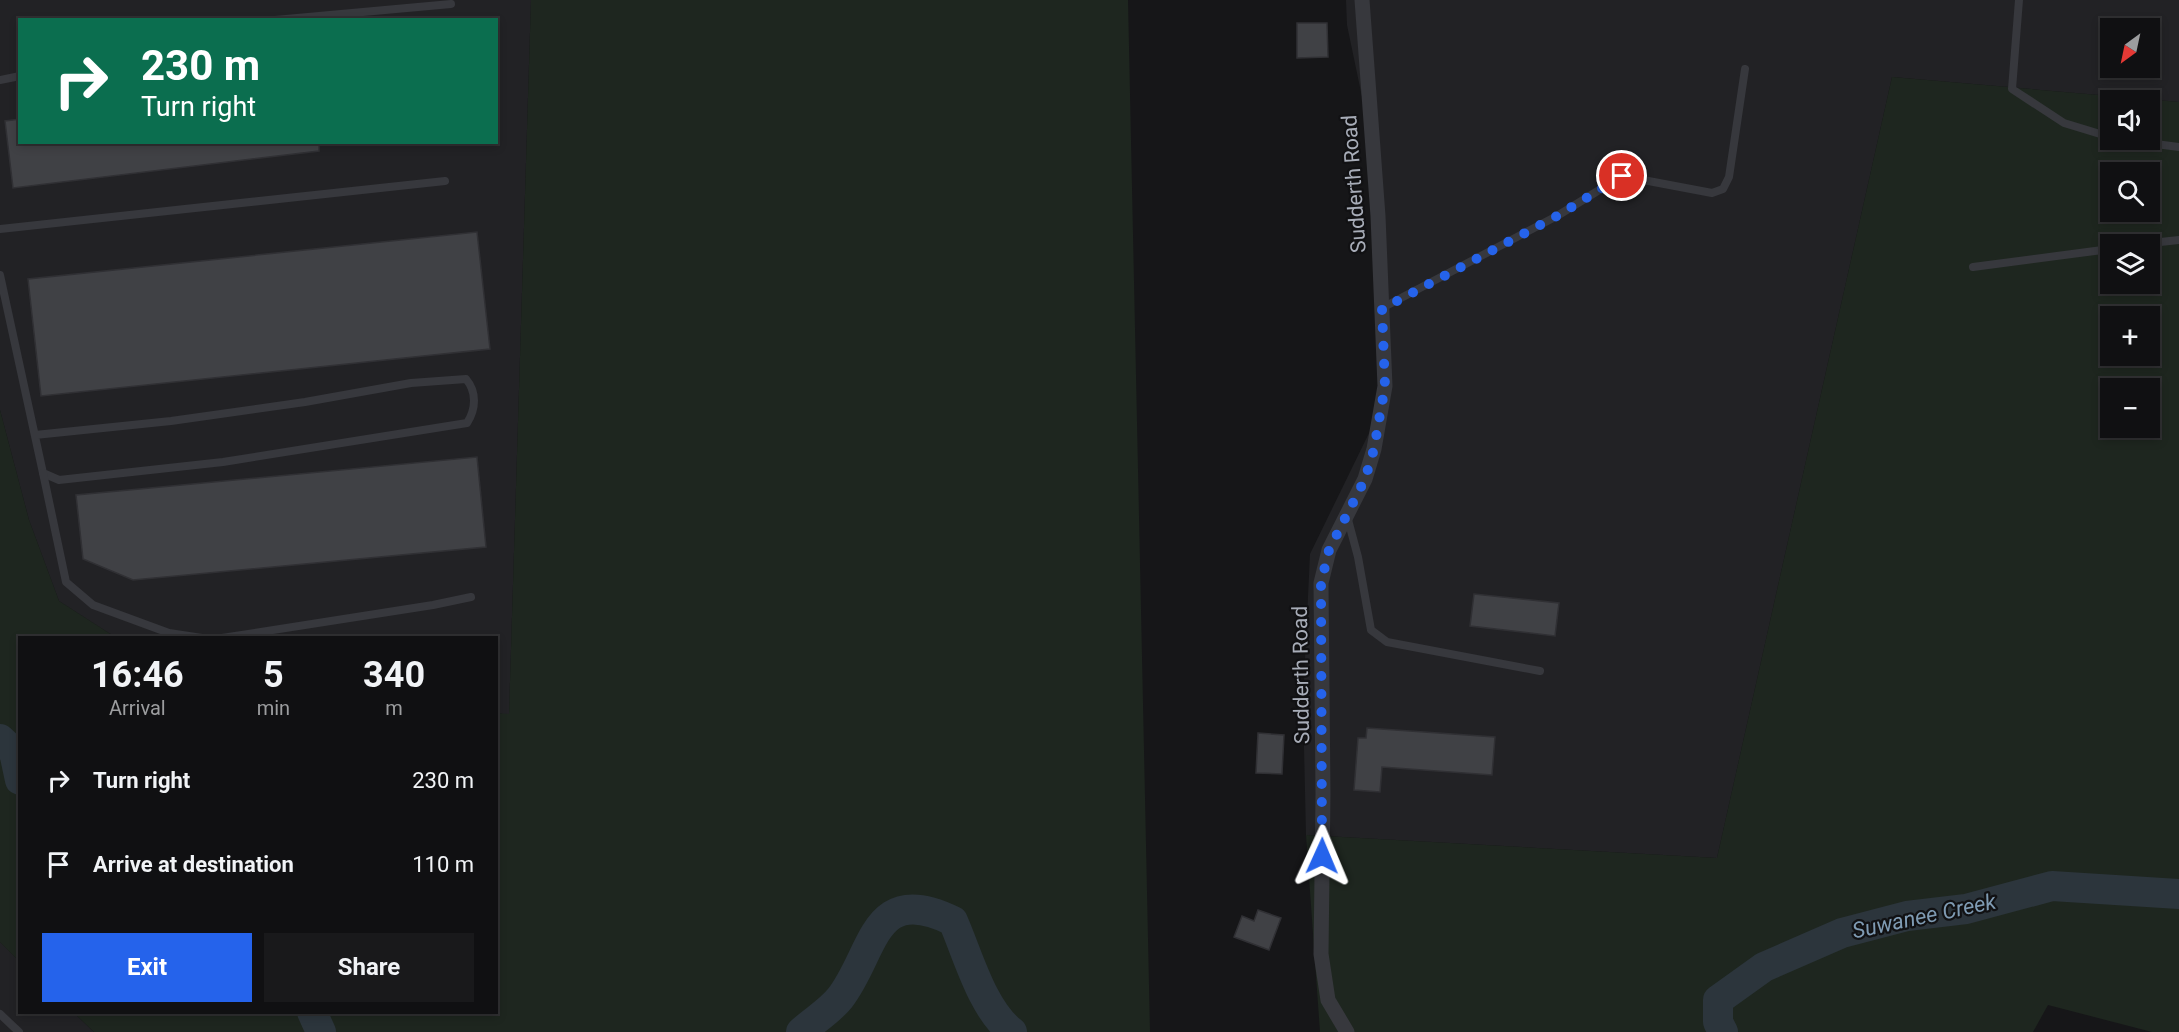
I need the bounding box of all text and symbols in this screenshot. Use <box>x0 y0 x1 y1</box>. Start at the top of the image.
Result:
north arrow <box>2100 18 2160 78</box>
map controls <box>2100 18 2160 438</box>
text: 230 m <box>141 41 260 90</box>
icon: right <box>42 42 120 120</box>
button: sound <box>2100 90 2160 150</box>
text: Turn right <box>141 91 256 123</box>
street label: Sudderth Road <box>1337 114 1371 254</box>
pin <box>1596 150 1647 201</box>
icon: arrive <box>1605 159 1638 192</box>
button: search <box>2100 162 2160 222</box>
button: layers <box>2100 234 2160 294</box>
button: + <box>2100 306 2160 366</box>
button: − <box>2100 378 2160 438</box>
street label: Sudderth Road <box>1288 606 1314 744</box>
text: 16:46 <box>91 654 184 696</box>
text: 5 <box>263 654 284 696</box>
text: 340 <box>363 654 425 696</box>
text: Arrival <box>109 696 166 720</box>
text: min <box>257 696 290 720</box>
text: m <box>385 696 403 720</box>
icon: right <box>42 764 75 797</box>
text: Turn right <box>93 768 190 793</box>
text: 230 m <box>412 768 474 793</box>
position arrow <box>1290 824 1354 888</box>
icon: arrive <box>42 848 75 881</box>
text: Arrive at destination <box>93 852 294 877</box>
text: 110 m <box>412 852 474 877</box>
water label: Suwanee Creek <box>1850 888 1999 943</box>
button: Exit <box>42 933 252 1002</box>
button: Share <box>264 933 474 1002</box>

